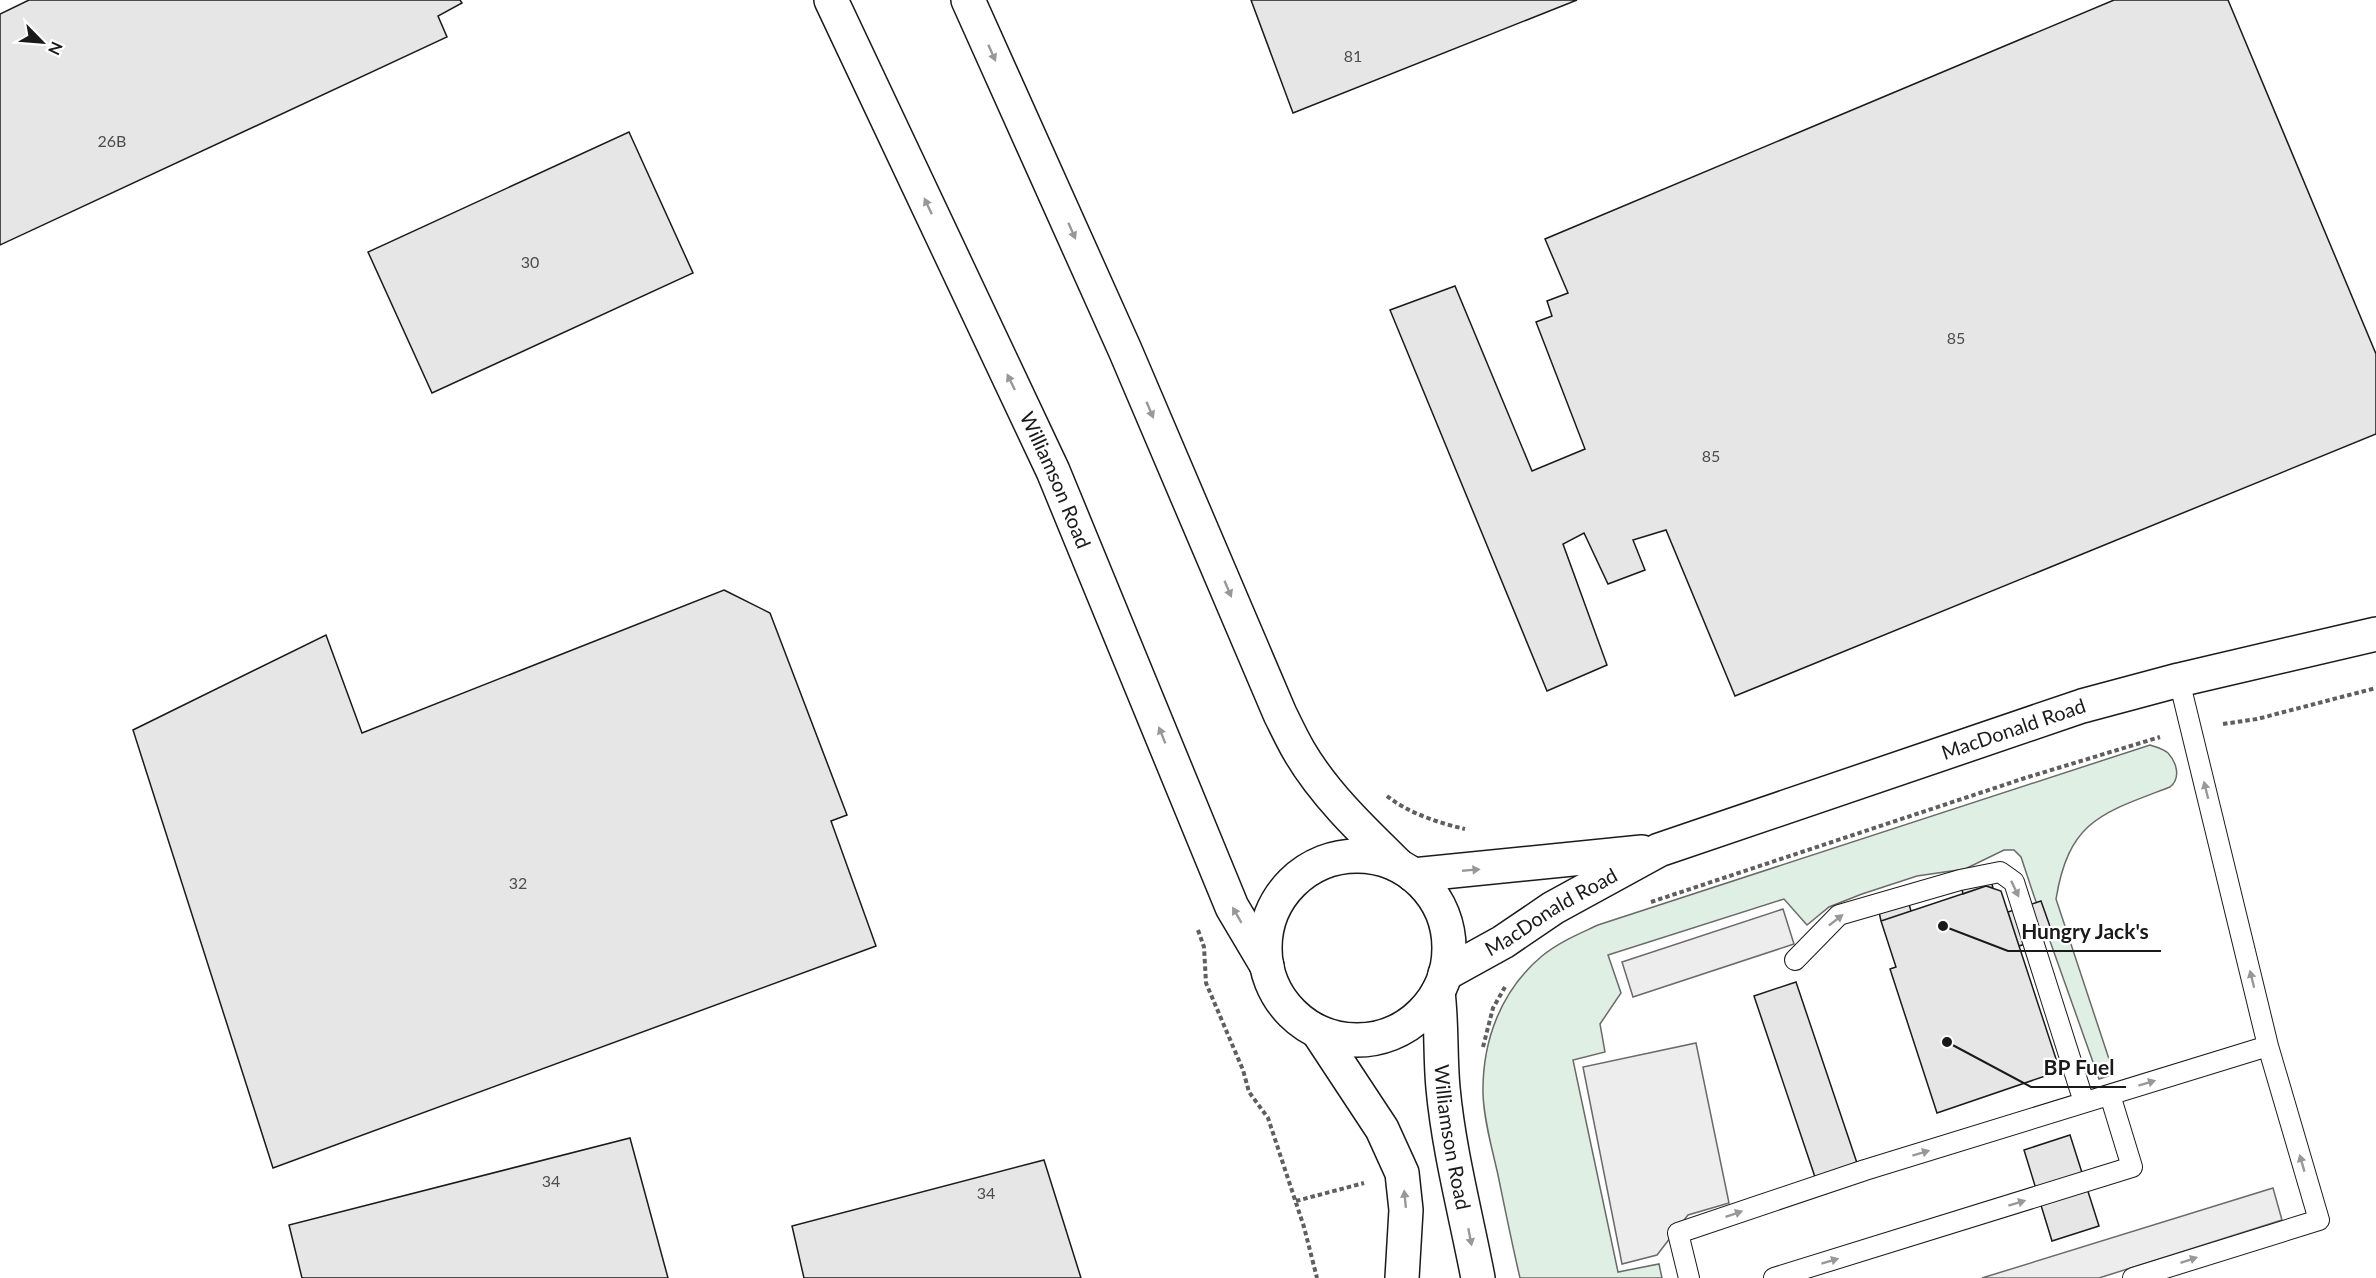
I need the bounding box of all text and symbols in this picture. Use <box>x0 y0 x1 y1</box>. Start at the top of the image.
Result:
north arrow <box>12 12 72 72</box>
text: N <box>45 39 67 58</box>
one-way arrow <box>987 45 997 63</box>
house number: 81 <box>1344 46 1362 65</box>
house number: 26B <box>98 131 126 150</box>
one-way arrow <box>924 197 933 214</box>
one-way arrow <box>1067 223 1077 241</box>
house number: 30 <box>521 252 539 271</box>
house number: 85 <box>1947 328 1965 347</box>
one-way arrow <box>1007 374 1016 391</box>
one-way arrow <box>1146 401 1155 418</box>
street label: Williamson Road <box>1016 407 1096 552</box>
house number: 85 <box>1702 446 1720 465</box>
one-way arrow <box>1223 580 1233 598</box>
street label: MacDonald Road <box>1938 693 2088 764</box>
one-way arrow <box>1156 726 1166 744</box>
one-way arrow <box>2200 781 2210 799</box>
street label: MacDonald Road <box>1480 862 1621 961</box>
one-way arrow <box>1462 865 1481 874</box>
house number: 32 <box>509 873 527 892</box>
one-way arrow <box>2009 880 2019 898</box>
one-way arrow <box>1232 906 1242 923</box>
callout: Hungry Jack's <box>2008 912 2161 951</box>
one-way arrow <box>1829 914 1844 926</box>
text: Hungry Jack's <box>2021 918 2149 943</box>
one-way arrow <box>2246 970 2256 989</box>
callout: BP Fuel <box>2031 1048 2126 1087</box>
text: BP Fuel <box>2044 1054 2114 1079</box>
street label: Williamson Road <box>1430 1064 1476 1212</box>
one-way arrow <box>2138 1078 2156 1087</box>
one-way arrow <box>1912 1148 1930 1157</box>
one-way arrow <box>2297 1154 2306 1172</box>
house number: 34 <box>542 1171 560 1190</box>
house number: 34 <box>977 1183 995 1202</box>
one-way arrow <box>1400 1189 1410 1208</box>
one-way arrow <box>2008 1198 2026 1207</box>
one-way arrow <box>1725 1209 1743 1218</box>
one-way arrow <box>1466 1228 1475 1247</box>
one-way arrow <box>2180 1255 2198 1265</box>
one-way arrow <box>1821 1256 1839 1265</box>

